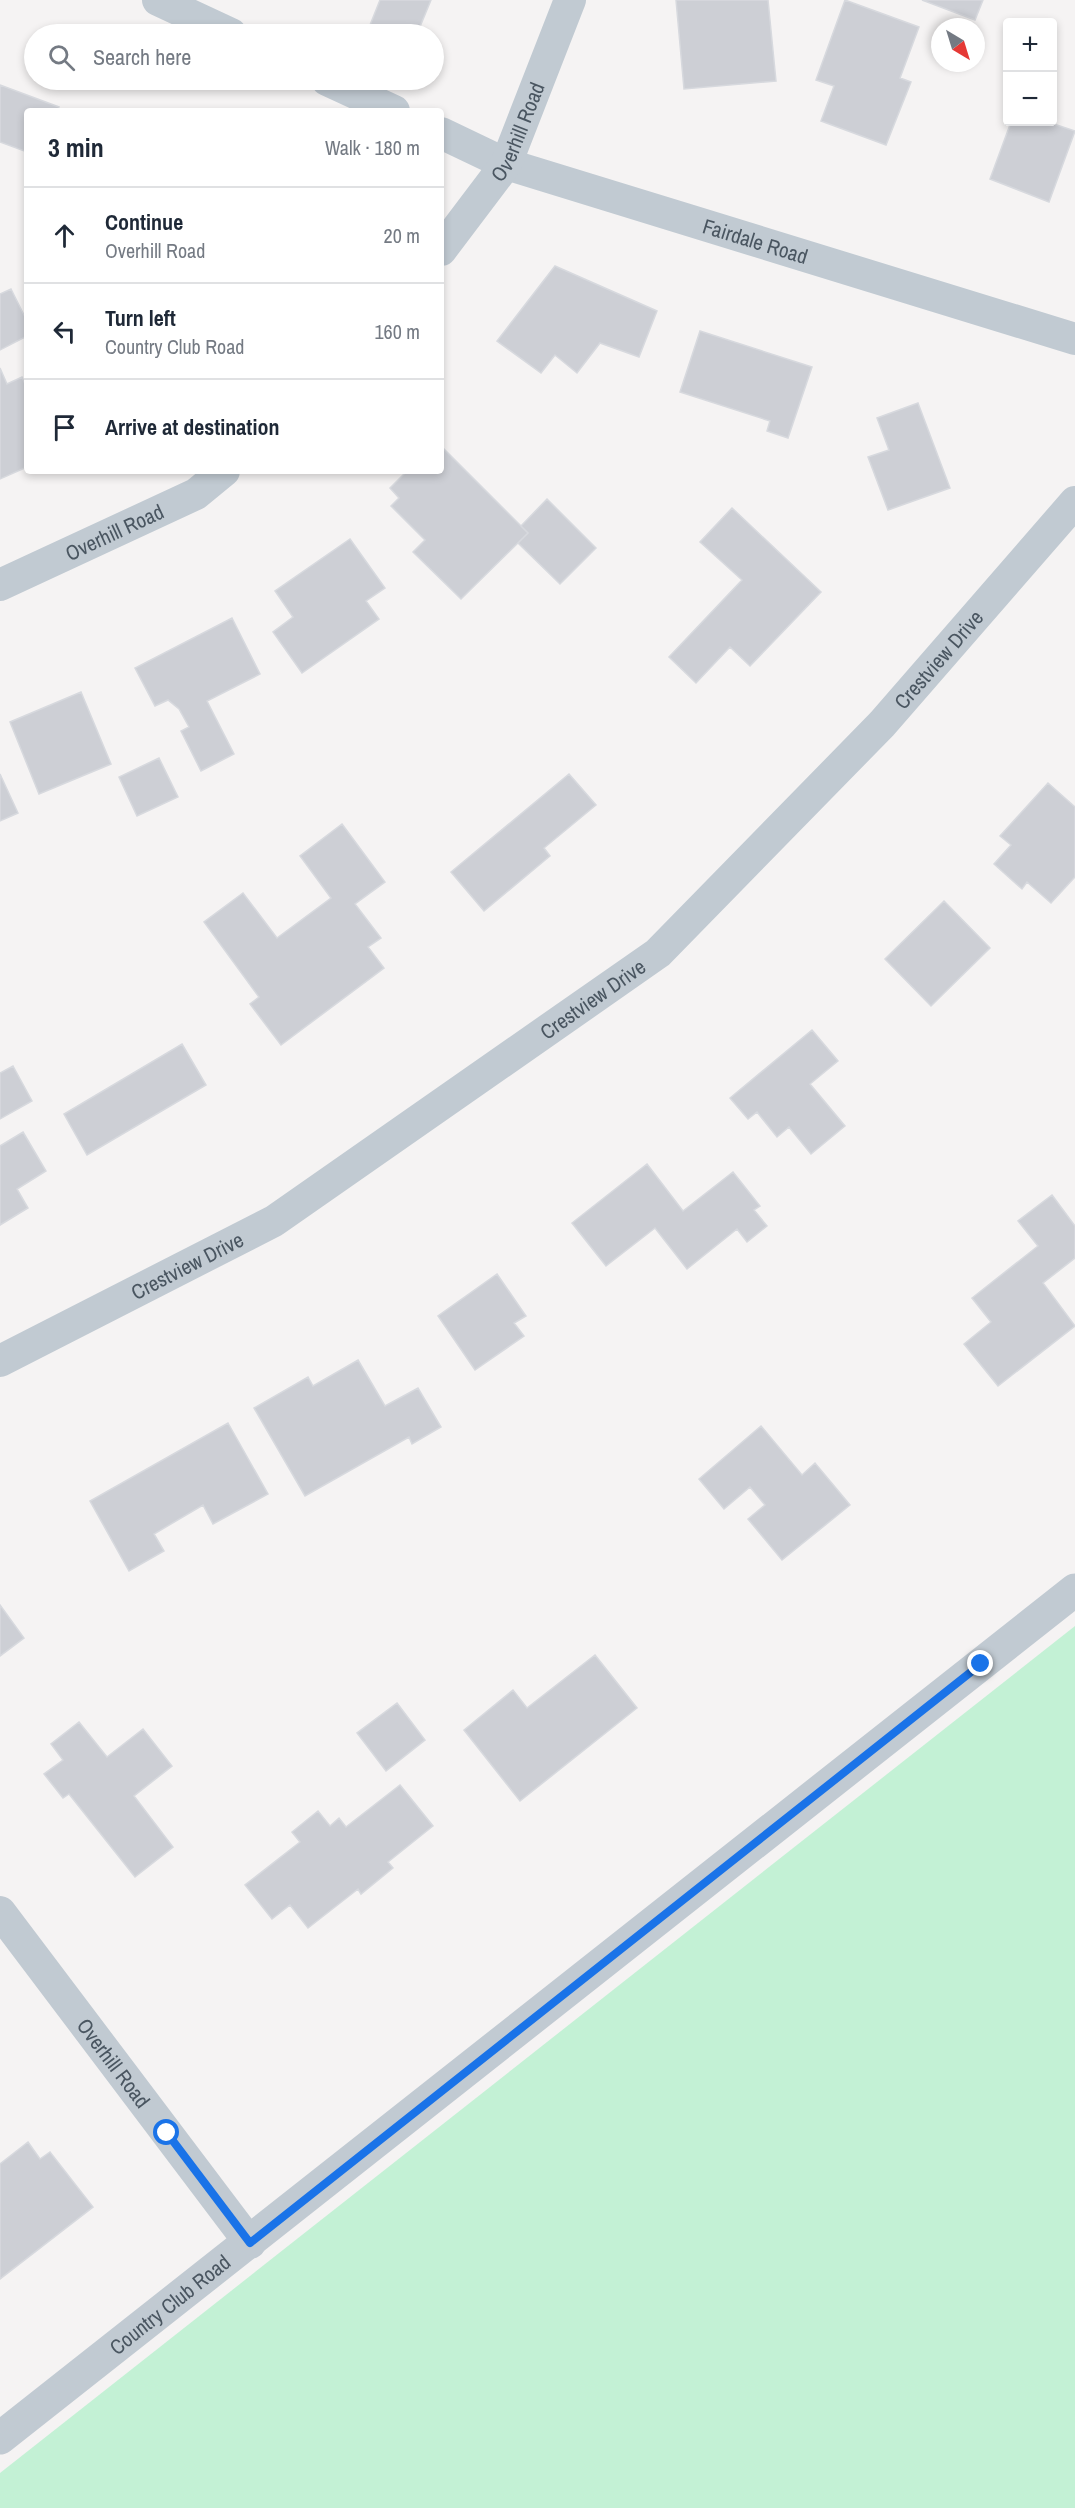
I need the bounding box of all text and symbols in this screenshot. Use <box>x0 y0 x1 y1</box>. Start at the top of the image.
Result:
north arrow <box>931 18 985 72</box>
map controls <box>1003 18 1057 126</box>
button: + <box>1003 18 1057 72</box>
search box <box>24 24 444 90</box>
icon: search <box>45 41 78 74</box>
text: Search here <box>93 42 191 72</box>
button: − <box>1003 72 1057 126</box>
street label: Overhill Road <box>483 78 551 187</box>
text: 3 min <box>48 130 104 165</box>
text: Walk · 180 m <box>325 134 420 161</box>
text: Continue <box>105 207 183 237</box>
street label: Fairdale Road <box>699 211 811 271</box>
icon: ahead <box>48 219 81 252</box>
text: 20 m <box>384 222 420 249</box>
text: Overhill Road <box>105 237 205 264</box>
text: Turn left <box>105 303 176 333</box>
icon: left <box>48 315 81 348</box>
text: 160 m <box>374 318 420 345</box>
text: Country Club Road <box>105 333 244 360</box>
icon: arrive <box>48 411 81 444</box>
text: Arrive at destination <box>105 412 279 442</box>
street label: Overhill Road <box>60 497 168 567</box>
street label: Crestview Drive <box>887 604 989 715</box>
street label: Crestview Drive <box>534 952 651 1046</box>
street label: Crestview Drive <box>126 1225 248 1306</box>
route end <box>967 1650 993 1676</box>
street label: Overhill Road <box>71 2012 157 2114</box>
route start <box>153 2119 179 2145</box>
street label: Country Club Road <box>103 2247 236 2361</box>

